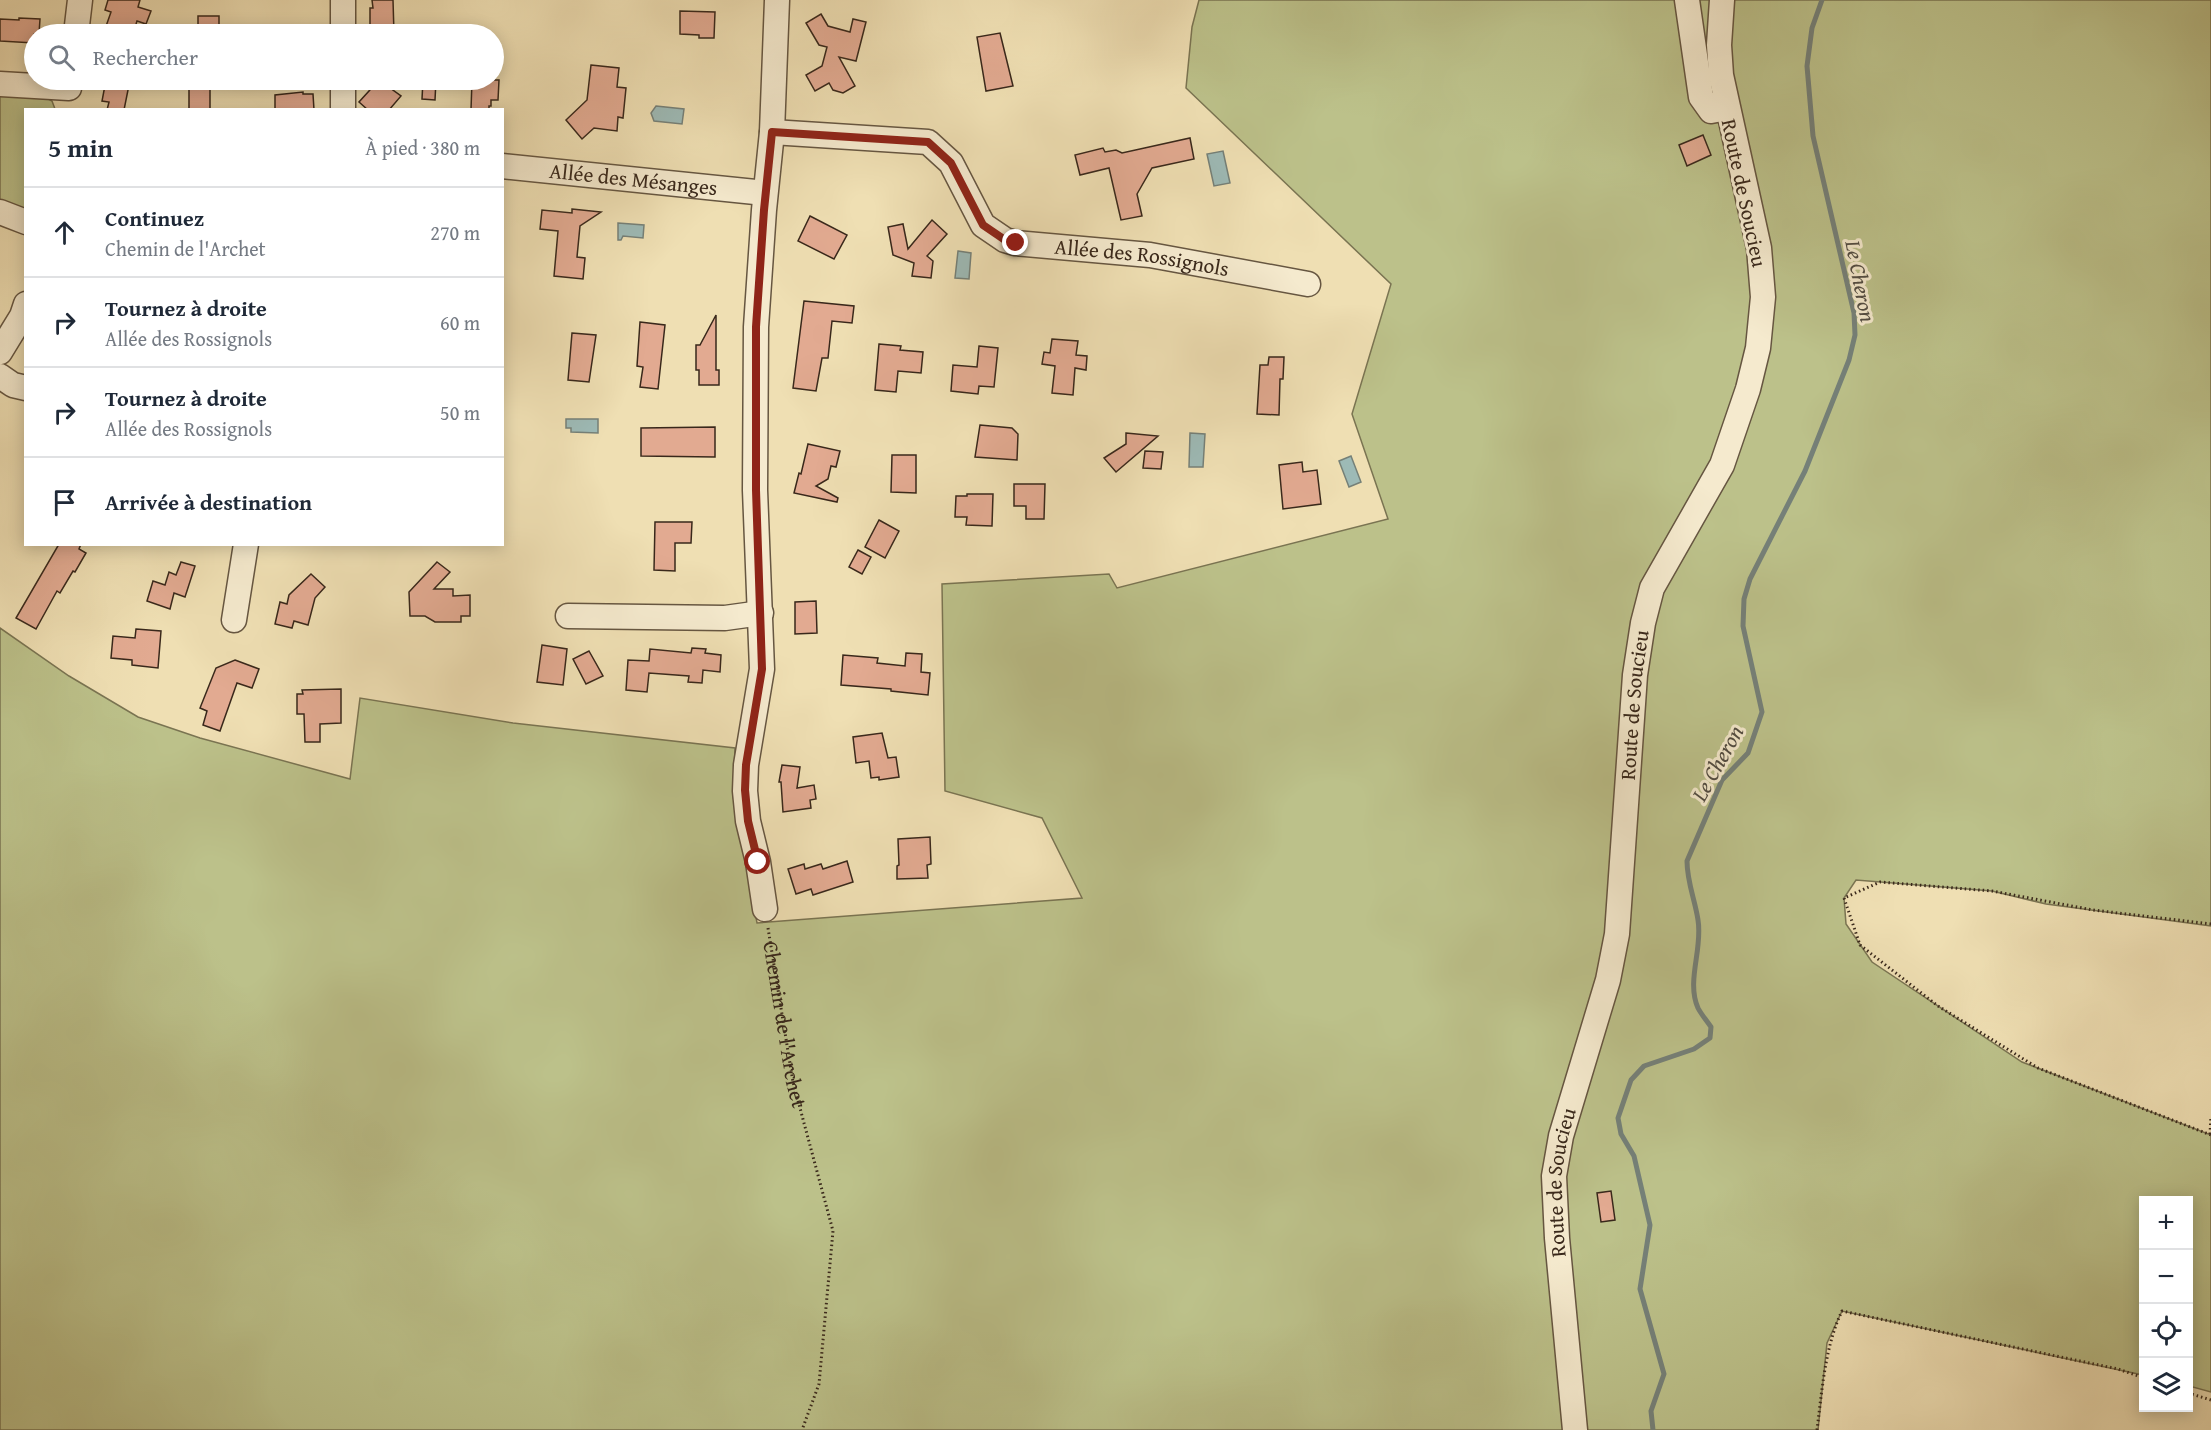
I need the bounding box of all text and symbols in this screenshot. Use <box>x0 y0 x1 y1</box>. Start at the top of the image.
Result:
search box <box>24 24 504 90</box>
icon: search <box>45 41 78 74</box>
text: Rechercher <box>93 41 198 73</box>
street label: Route de Soucieu <box>1714 116 1775 270</box>
text: 5 min <box>48 128 113 167</box>
text: À pied · 380 m <box>365 133 480 162</box>
street label: Allée des Mésanges <box>548 155 719 203</box>
text: Continuez <box>105 202 204 234</box>
icon: ahead <box>48 216 81 249</box>
text: 270 m <box>430 218 480 247</box>
route end <box>1002 229 1028 255</box>
street label: Allée des Rossignols <box>1053 231 1232 284</box>
text: Chemin de l'Archet <box>105 234 266 263</box>
water label: Le Cheron <box>1837 236 1885 325</box>
text: Tournez à droite <box>105 292 267 324</box>
icon: right <box>48 306 81 339</box>
text: 60 m <box>440 308 480 337</box>
text: Allée des Rossignols <box>105 324 272 353</box>
text: Tournez à droite <box>105 382 267 414</box>
icon: right <box>48 396 81 429</box>
text: 50 m <box>440 398 480 427</box>
text: Allée des Rossignols <box>105 414 272 443</box>
icon: arrive <box>48 486 81 519</box>
text: Arrivée à destination <box>105 486 312 518</box>
street label: Route de Soucieu <box>1612 627 1657 781</box>
water label: Le Cheron <box>1682 719 1751 808</box>
route start <box>744 848 770 874</box>
street label: Chemin de l'Archet <box>755 939 815 1112</box>
street label: Route de Soucieu <box>1538 1103 1584 1259</box>
map controls <box>2139 1196 2193 1412</box>
button: + <box>2139 1196 2193 1250</box>
button: − <box>2139 1250 2193 1304</box>
button: locate <box>2139 1304 2193 1358</box>
button: layers <box>2139 1358 2193 1412</box>

